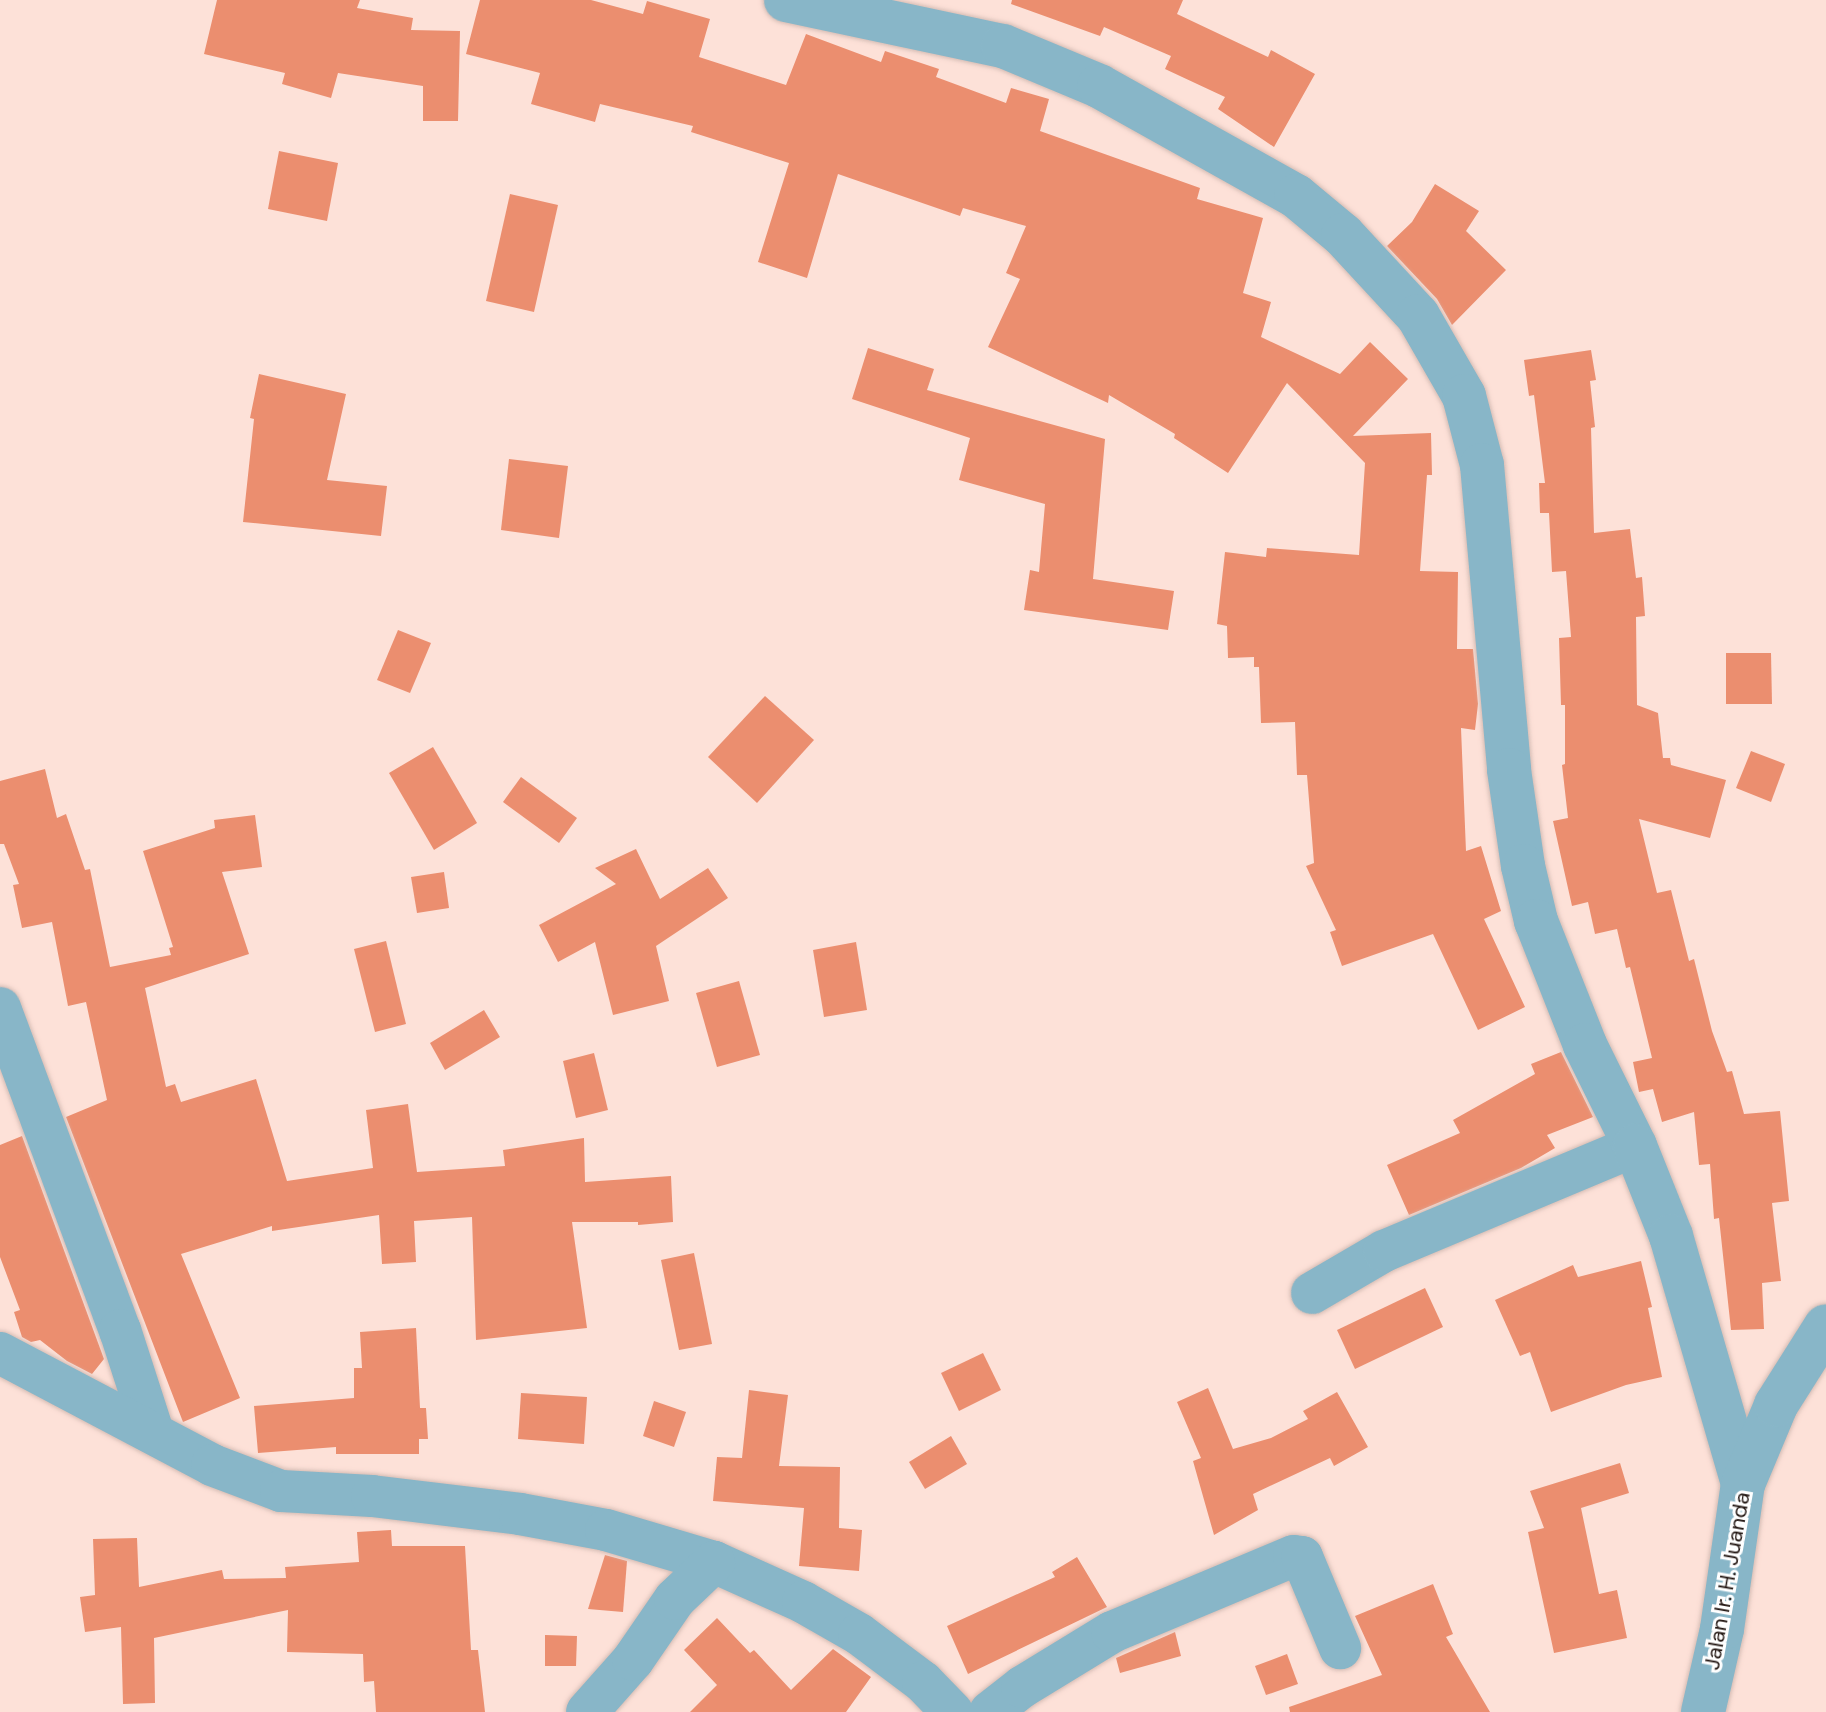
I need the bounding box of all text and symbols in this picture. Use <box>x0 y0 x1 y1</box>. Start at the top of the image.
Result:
street label: Jalan Ir. H. Juanda <box>1698 1490 1756 1672</box>

